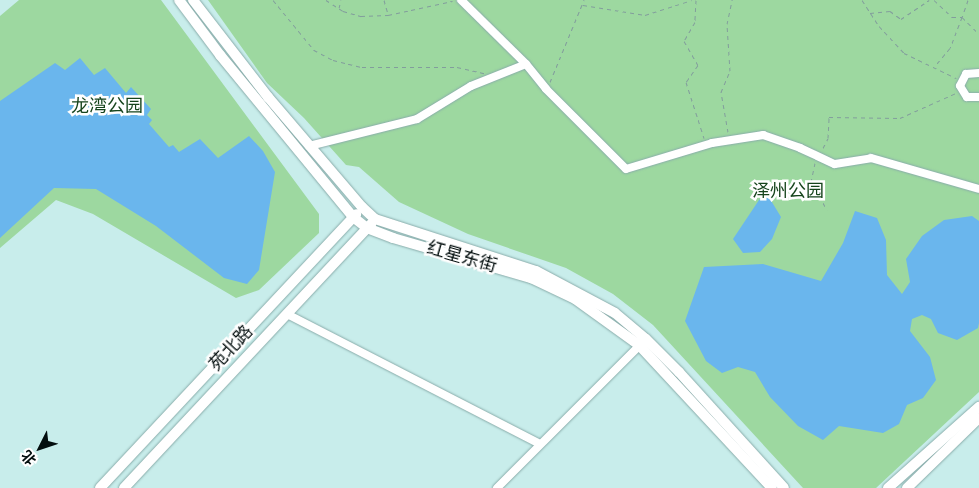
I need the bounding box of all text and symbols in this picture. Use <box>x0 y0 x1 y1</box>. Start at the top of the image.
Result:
park label: 龙湾公园 <box>71 95 143 117</box>
park label: 泽州公园 <box>752 180 824 202</box>
street label: 红星东街 <box>424 237 500 277</box>
street label: 苑北路 <box>205 321 257 375</box>
north arrow <box>15 423 65 473</box>
text: 北 <box>17 447 40 469</box>

